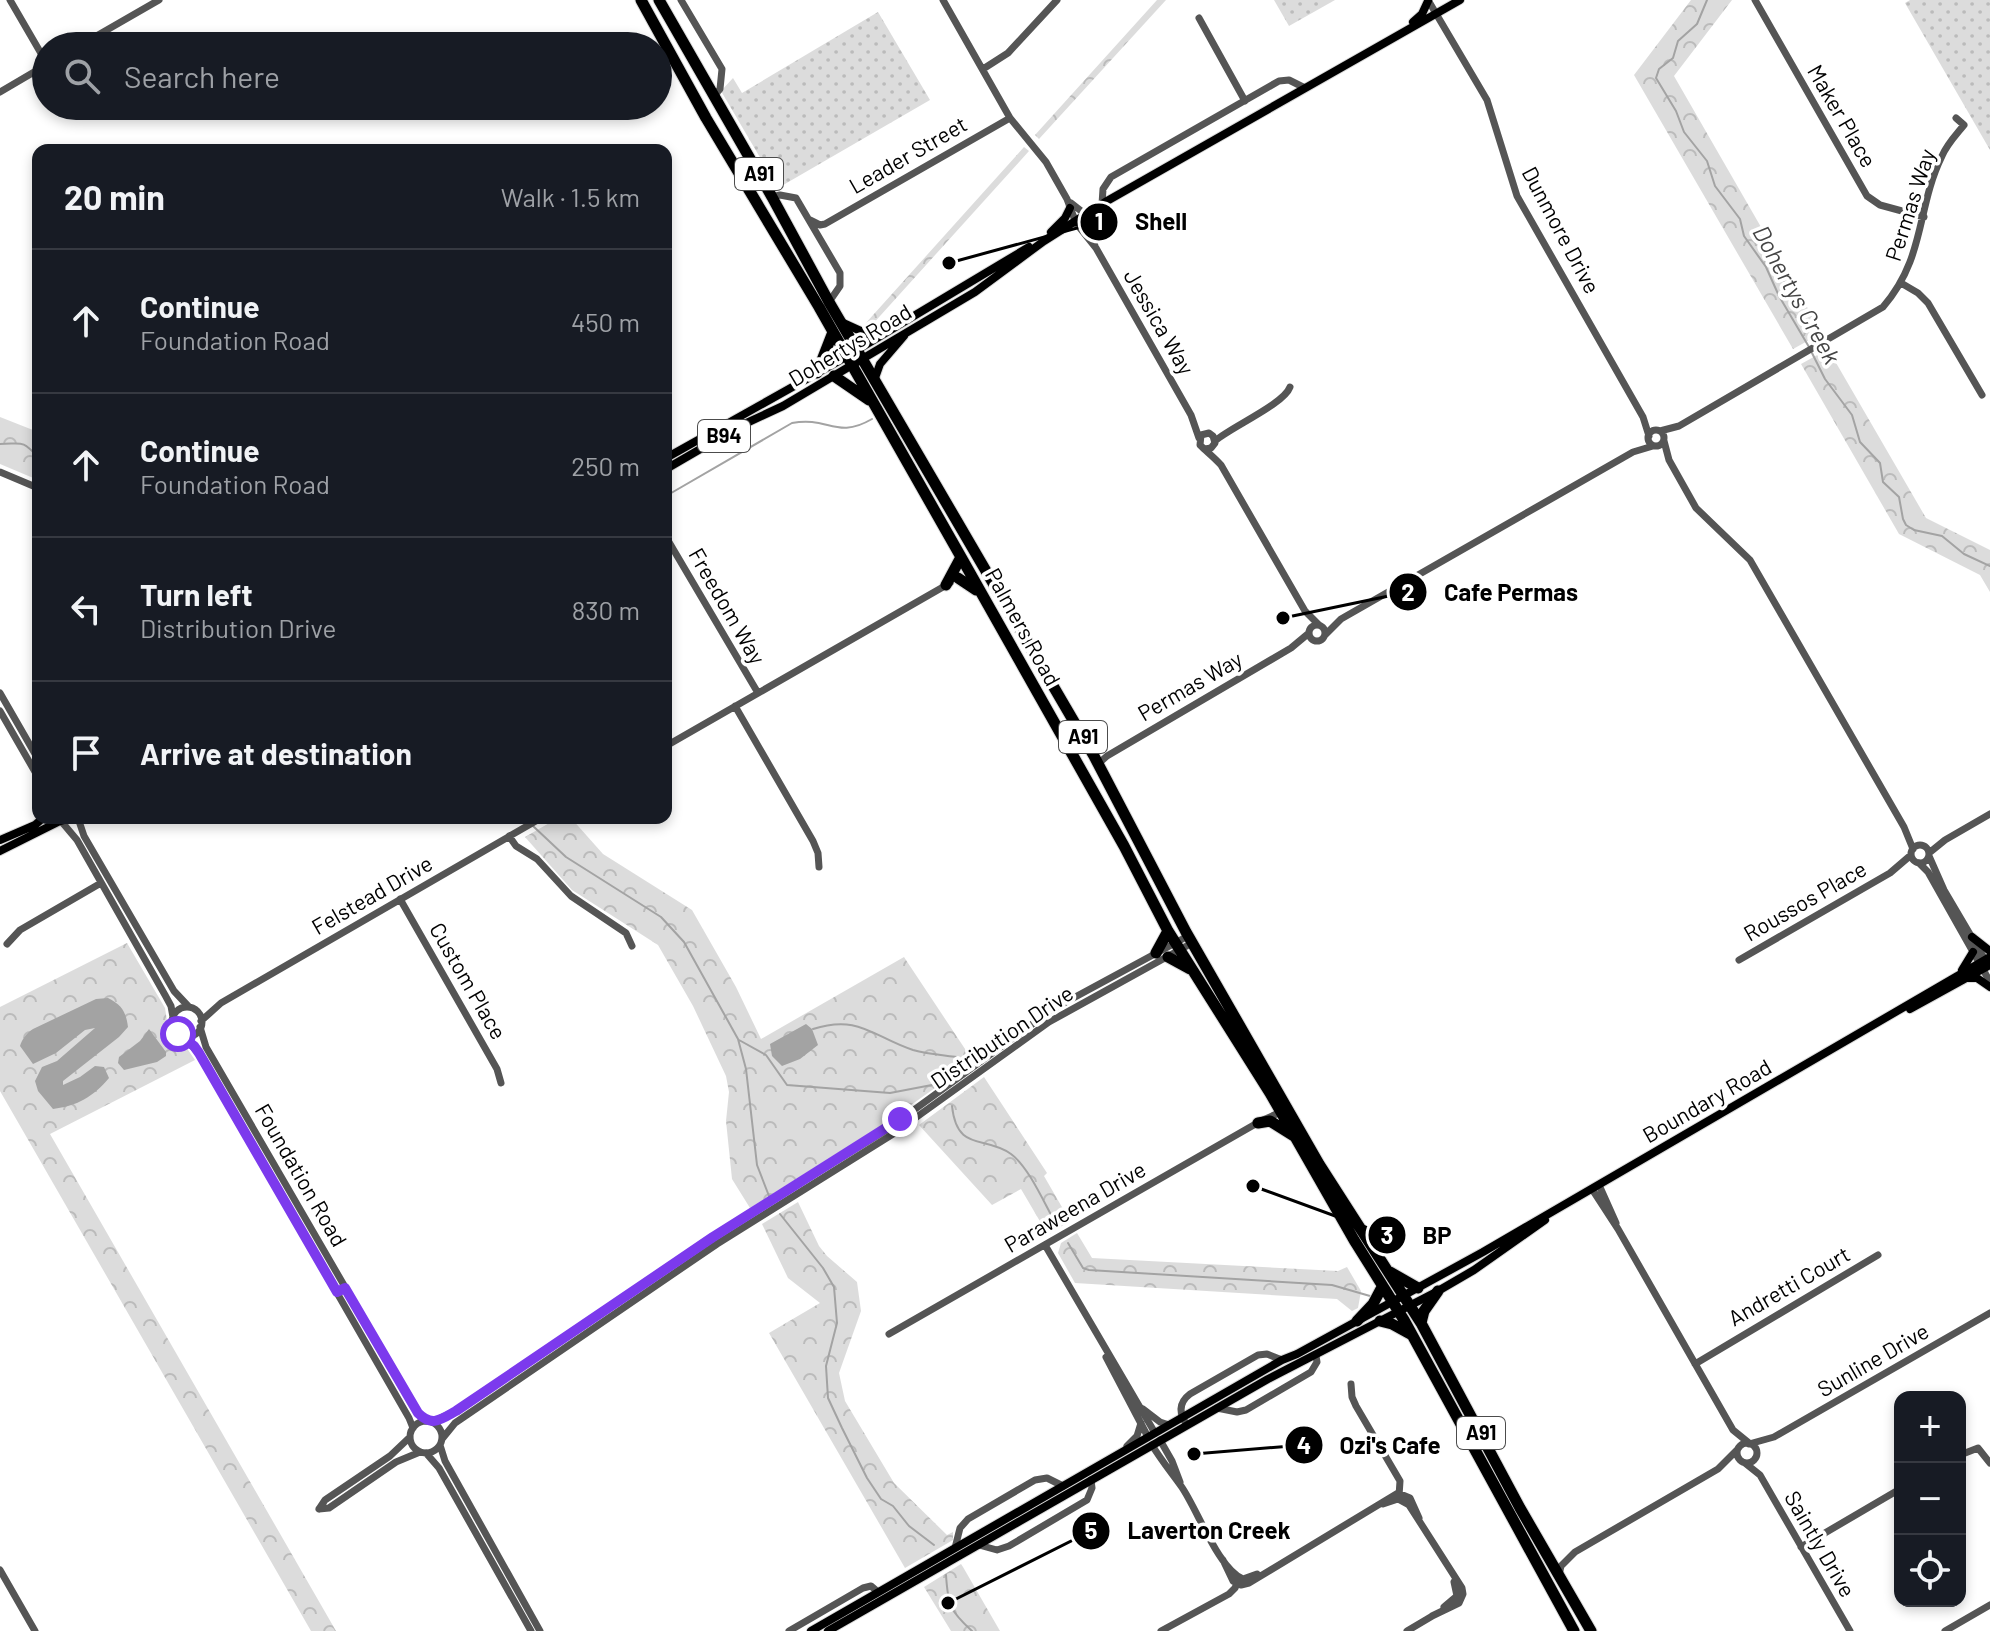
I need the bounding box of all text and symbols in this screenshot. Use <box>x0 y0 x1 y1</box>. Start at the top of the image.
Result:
search box <box>32 32 672 120</box>
icon: search <box>60 54 104 98</box>
text: Search here <box>124 58 280 94</box>
street label: Maker Place <box>1803 60 1883 171</box>
street label: Leader Street <box>844 110 971 198</box>
street label: Permas Way <box>1879 145 1939 264</box>
road number: A91 <box>735 158 783 190</box>
street label: Dunmore Drive <box>1518 162 1606 297</box>
text: 20 min <box>64 176 165 217</box>
text: Walk · 1.5 km <box>501 181 640 212</box>
callout: Shell <box>1079 198 1203 246</box>
text: 1 <box>1095 206 1103 235</box>
text: Shell <box>1135 206 1187 235</box>
water label: Dohertys Creek <box>1747 220 1847 369</box>
street label: Jessica Way <box>1119 264 1200 379</box>
text: Continue <box>140 288 260 324</box>
street label: Dohertys Road <box>783 297 916 391</box>
icon: ahead <box>64 299 108 343</box>
text: 450 m <box>571 306 640 337</box>
text: Foundation Road <box>140 324 330 355</box>
road number: B94 <box>698 420 750 452</box>
text: Continue <box>140 432 260 468</box>
icon: ahead <box>64 443 108 487</box>
text: 250 m <box>571 450 640 481</box>
text: Foundation Road <box>140 468 330 499</box>
street label: Freedom Way <box>684 543 772 668</box>
street label: Palmers Road <box>981 563 1067 690</box>
callout: Cafe Permas <box>1388 568 1594 616</box>
text: Turn left <box>140 576 253 612</box>
text: 2 <box>1401 577 1415 606</box>
text: Cafe Permas <box>1444 577 1578 606</box>
icon: left <box>64 587 108 631</box>
text: 830 m <box>572 594 640 625</box>
text: Distribution Drive <box>140 612 336 643</box>
street label: Permas Way <box>1133 645 1246 725</box>
road number: A91 <box>1059 721 1107 753</box>
icon: arrive <box>64 731 108 775</box>
text: Arrive at destination <box>140 735 412 771</box>
street label: Felstead Drive <box>307 849 436 939</box>
street label: Roussos Place <box>1738 855 1871 946</box>
street label: Custom Place <box>425 918 513 1043</box>
street label: Distribution Drive <box>925 979 1078 1093</box>
route start <box>160 1016 196 1052</box>
street label: Boundary Road <box>1637 1053 1776 1147</box>
street label: Foundation Road <box>250 1098 353 1251</box>
route end <box>882 1101 918 1137</box>
street label: Paraweena Drive <box>999 1155 1150 1257</box>
callout: BP <box>1367 1211 1468 1259</box>
text: 3 <box>1381 1220 1393 1249</box>
text: BP <box>1422 1220 1452 1249</box>
street label: Andretti Court <box>1723 1240 1854 1330</box>
street label: Sunline Drive <box>1812 1317 1933 1401</box>
map controls <box>1894 1391 1966 1607</box>
button: + <box>1894 1391 1966 1463</box>
road number: A91 <box>1457 1417 1505 1449</box>
callout: Ozi's Cafe <box>1284 1421 1457 1469</box>
text: 4 <box>1297 1430 1311 1459</box>
text: Ozi's Cafe <box>1340 1430 1440 1459</box>
button: − <box>1894 1463 1966 1535</box>
street label: Saintly Drive <box>1780 1486 1862 1601</box>
callout: Laverton Creek <box>1071 1507 1306 1555</box>
text: 5 <box>1085 1515 1098 1544</box>
text: Laverton Creek <box>1128 1515 1291 1544</box>
button: locate <box>1894 1535 1966 1607</box>

